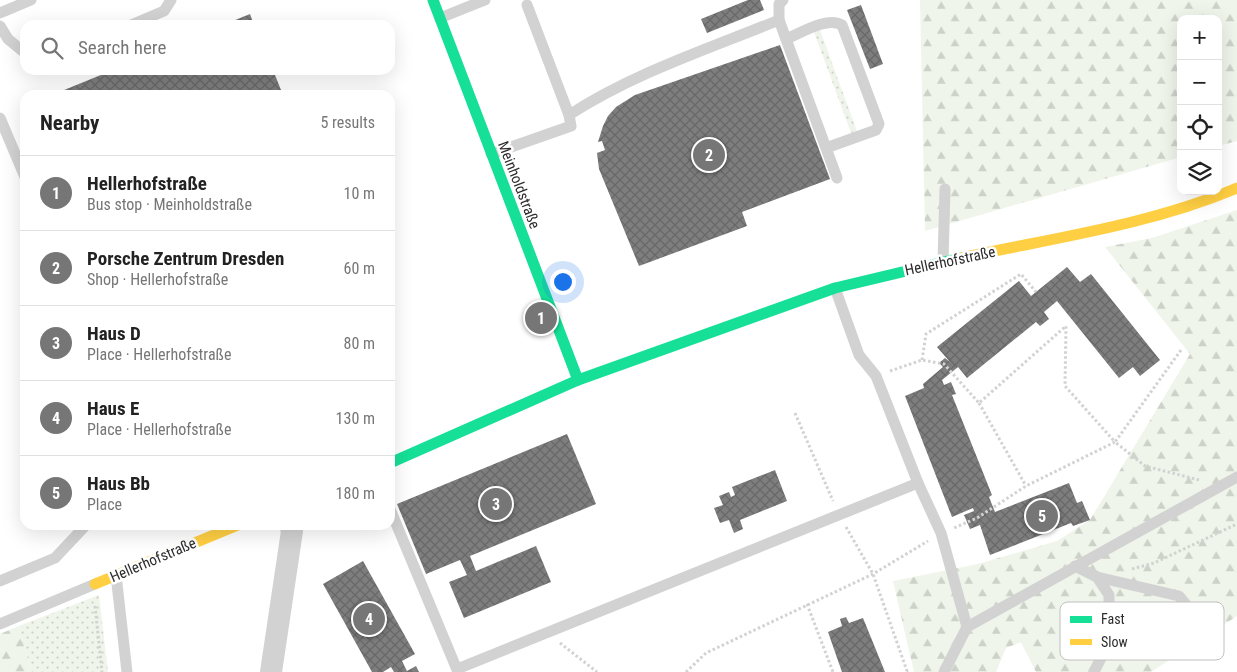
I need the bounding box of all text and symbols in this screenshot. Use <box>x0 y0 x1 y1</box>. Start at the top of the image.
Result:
map controls <box>1177 15 1222 195</box>
button: + <box>1177 15 1222 60</box>
search box <box>20 20 395 75</box>
icon: search <box>38 34 66 62</box>
text: Search here <box>78 36 166 59</box>
button: − <box>1177 60 1222 105</box>
button: locate <box>1177 105 1222 150</box>
text: Nearby <box>40 111 99 135</box>
text: 5 results <box>320 113 375 132</box>
pin: 2 <box>693 136 725 174</box>
street label: Meinholdstraße <box>494 139 544 231</box>
button: layers <box>1177 150 1222 195</box>
text: Hellerhofstraße <box>87 172 207 195</box>
text: 1 <box>52 184 60 203</box>
text: 10 m <box>343 184 375 203</box>
text: Bus stop · Meinholdstraße <box>87 195 252 214</box>
street label: Hellerhofstraße <box>903 243 997 279</box>
text: Porsche Zentrum Dresden <box>87 247 284 270</box>
text: 2 <box>52 259 60 278</box>
text: 60 m <box>343 259 375 278</box>
your location <box>550 269 576 295</box>
text: Shop · Hellerhofstraße <box>87 270 228 289</box>
pin: 1 <box>525 299 557 337</box>
text: Haus D <box>87 322 141 345</box>
text: 3 <box>52 334 60 353</box>
text: 80 m <box>343 334 375 353</box>
text: Place · Hellerhofstraße <box>87 345 231 364</box>
text: Haus E <box>87 397 139 420</box>
text: 4 <box>52 409 60 428</box>
text: 130 m <box>336 409 375 428</box>
text: Place · Hellerhofstraße <box>87 420 231 439</box>
text: Haus Bb <box>87 472 150 495</box>
text: 5 <box>52 484 60 503</box>
text: 180 m <box>336 484 375 503</box>
pin: 3 <box>480 485 512 523</box>
text: Place <box>87 495 122 514</box>
pin: 5 <box>1026 497 1058 535</box>
street label: Hellerhofstraße <box>107 534 199 586</box>
pin: 4 <box>353 600 385 638</box>
legend <box>1060 602 1224 660</box>
text: Fast <box>1101 611 1125 627</box>
text: Slow <box>1101 634 1128 650</box>

